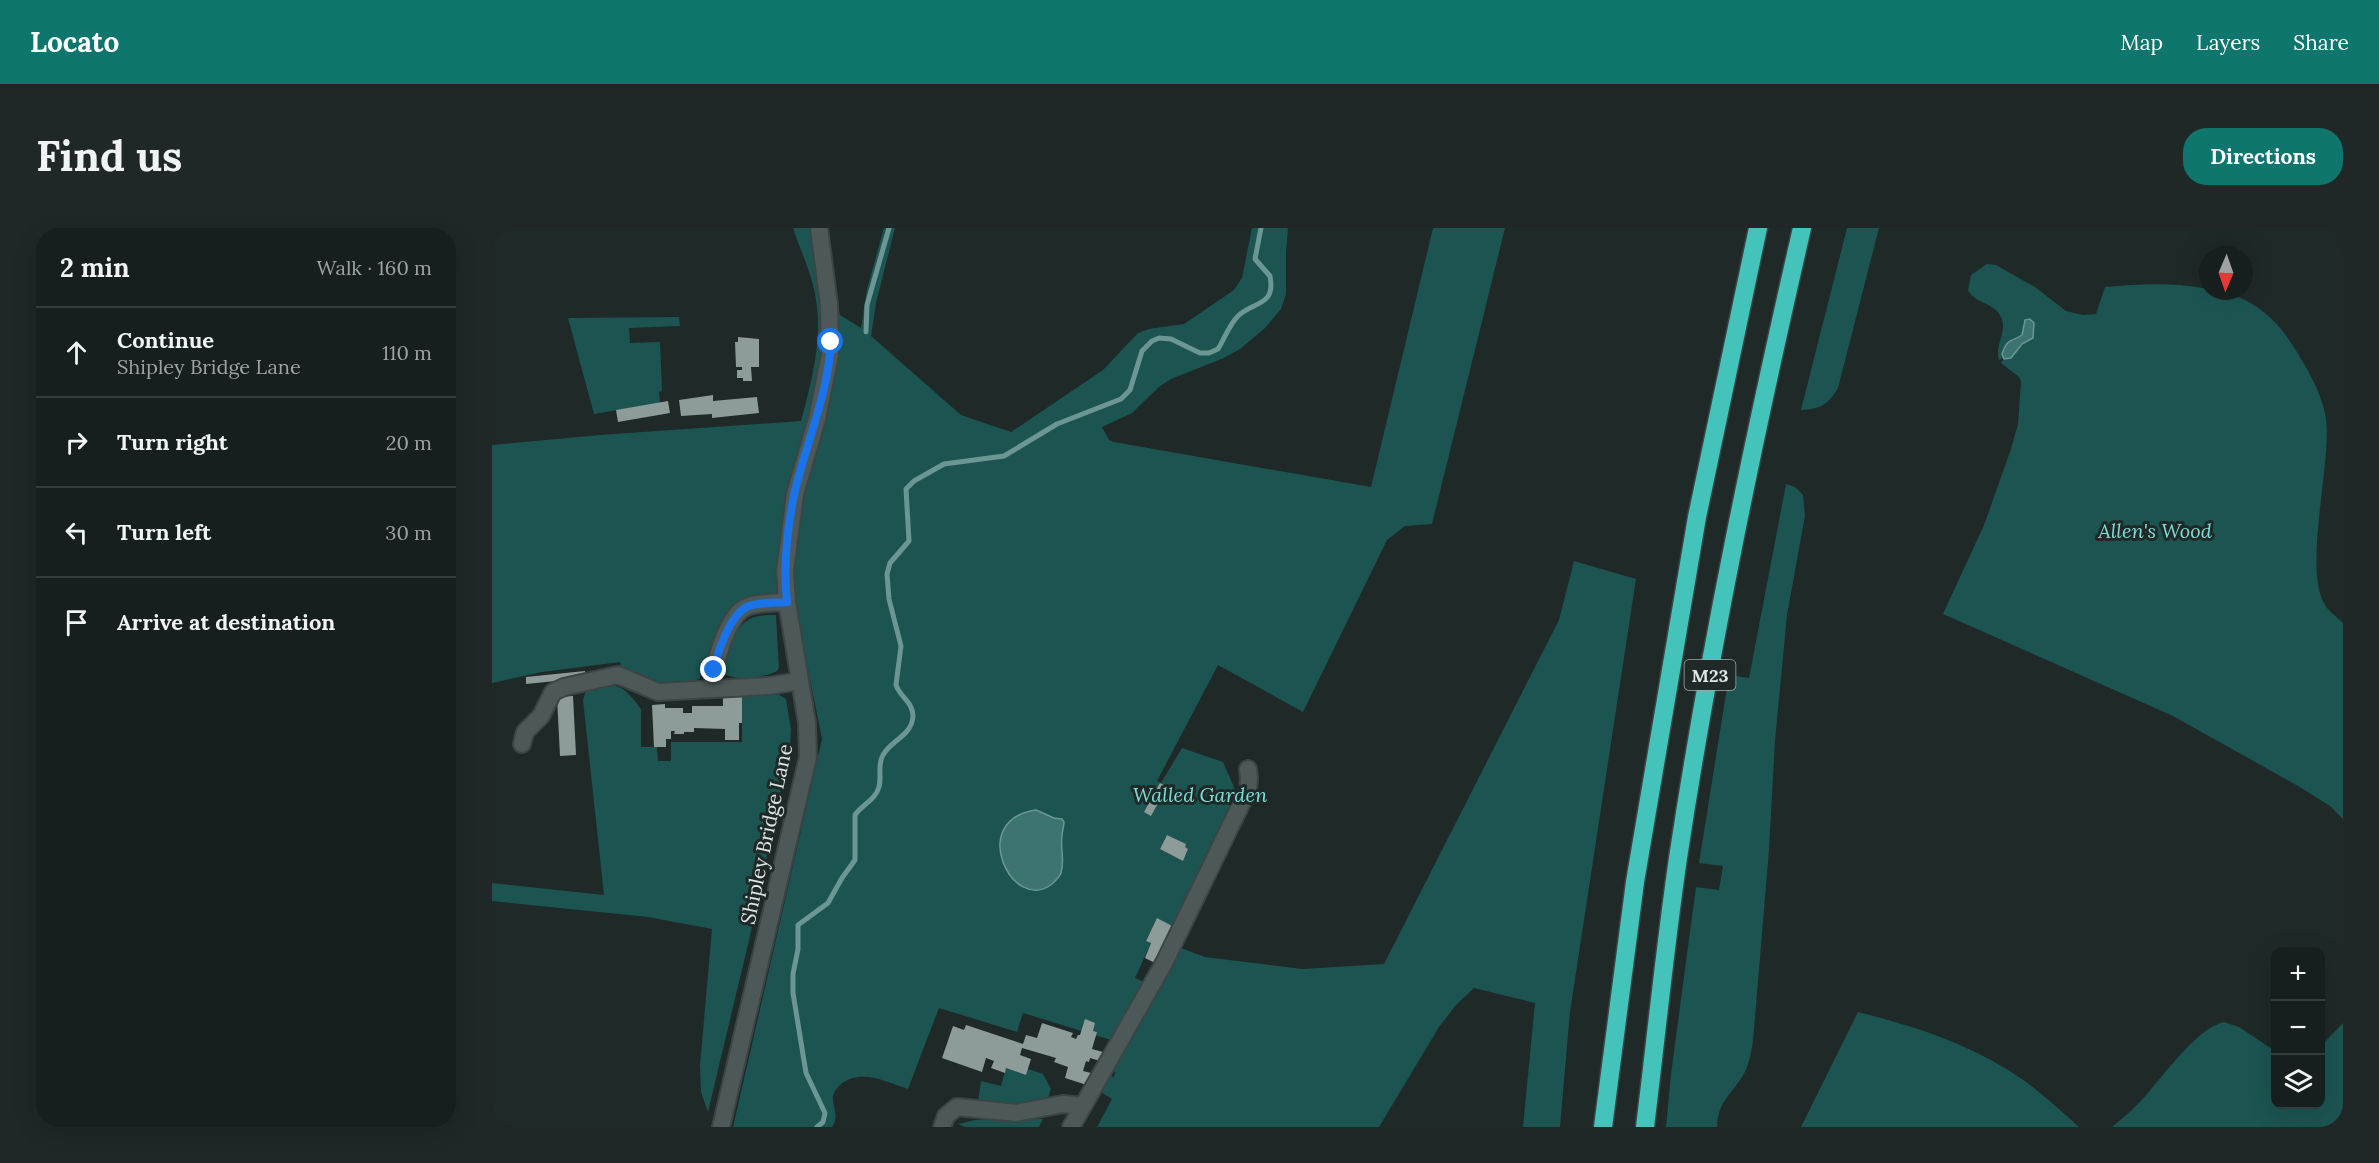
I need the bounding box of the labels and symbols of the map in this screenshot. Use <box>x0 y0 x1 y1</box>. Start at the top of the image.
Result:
north arrow <box>2199 246 2253 300</box>
route start <box>817 328 843 354</box>
park label: Allen's Wood <box>2097 518 2213 543</box>
route end <box>700 656 726 682</box>
road number: M23 <box>1684 660 1736 690</box>
street label: Shipley Bridge Lane <box>735 741 797 926</box>
park label: Walled Garden <box>1133 782 1268 807</box>

